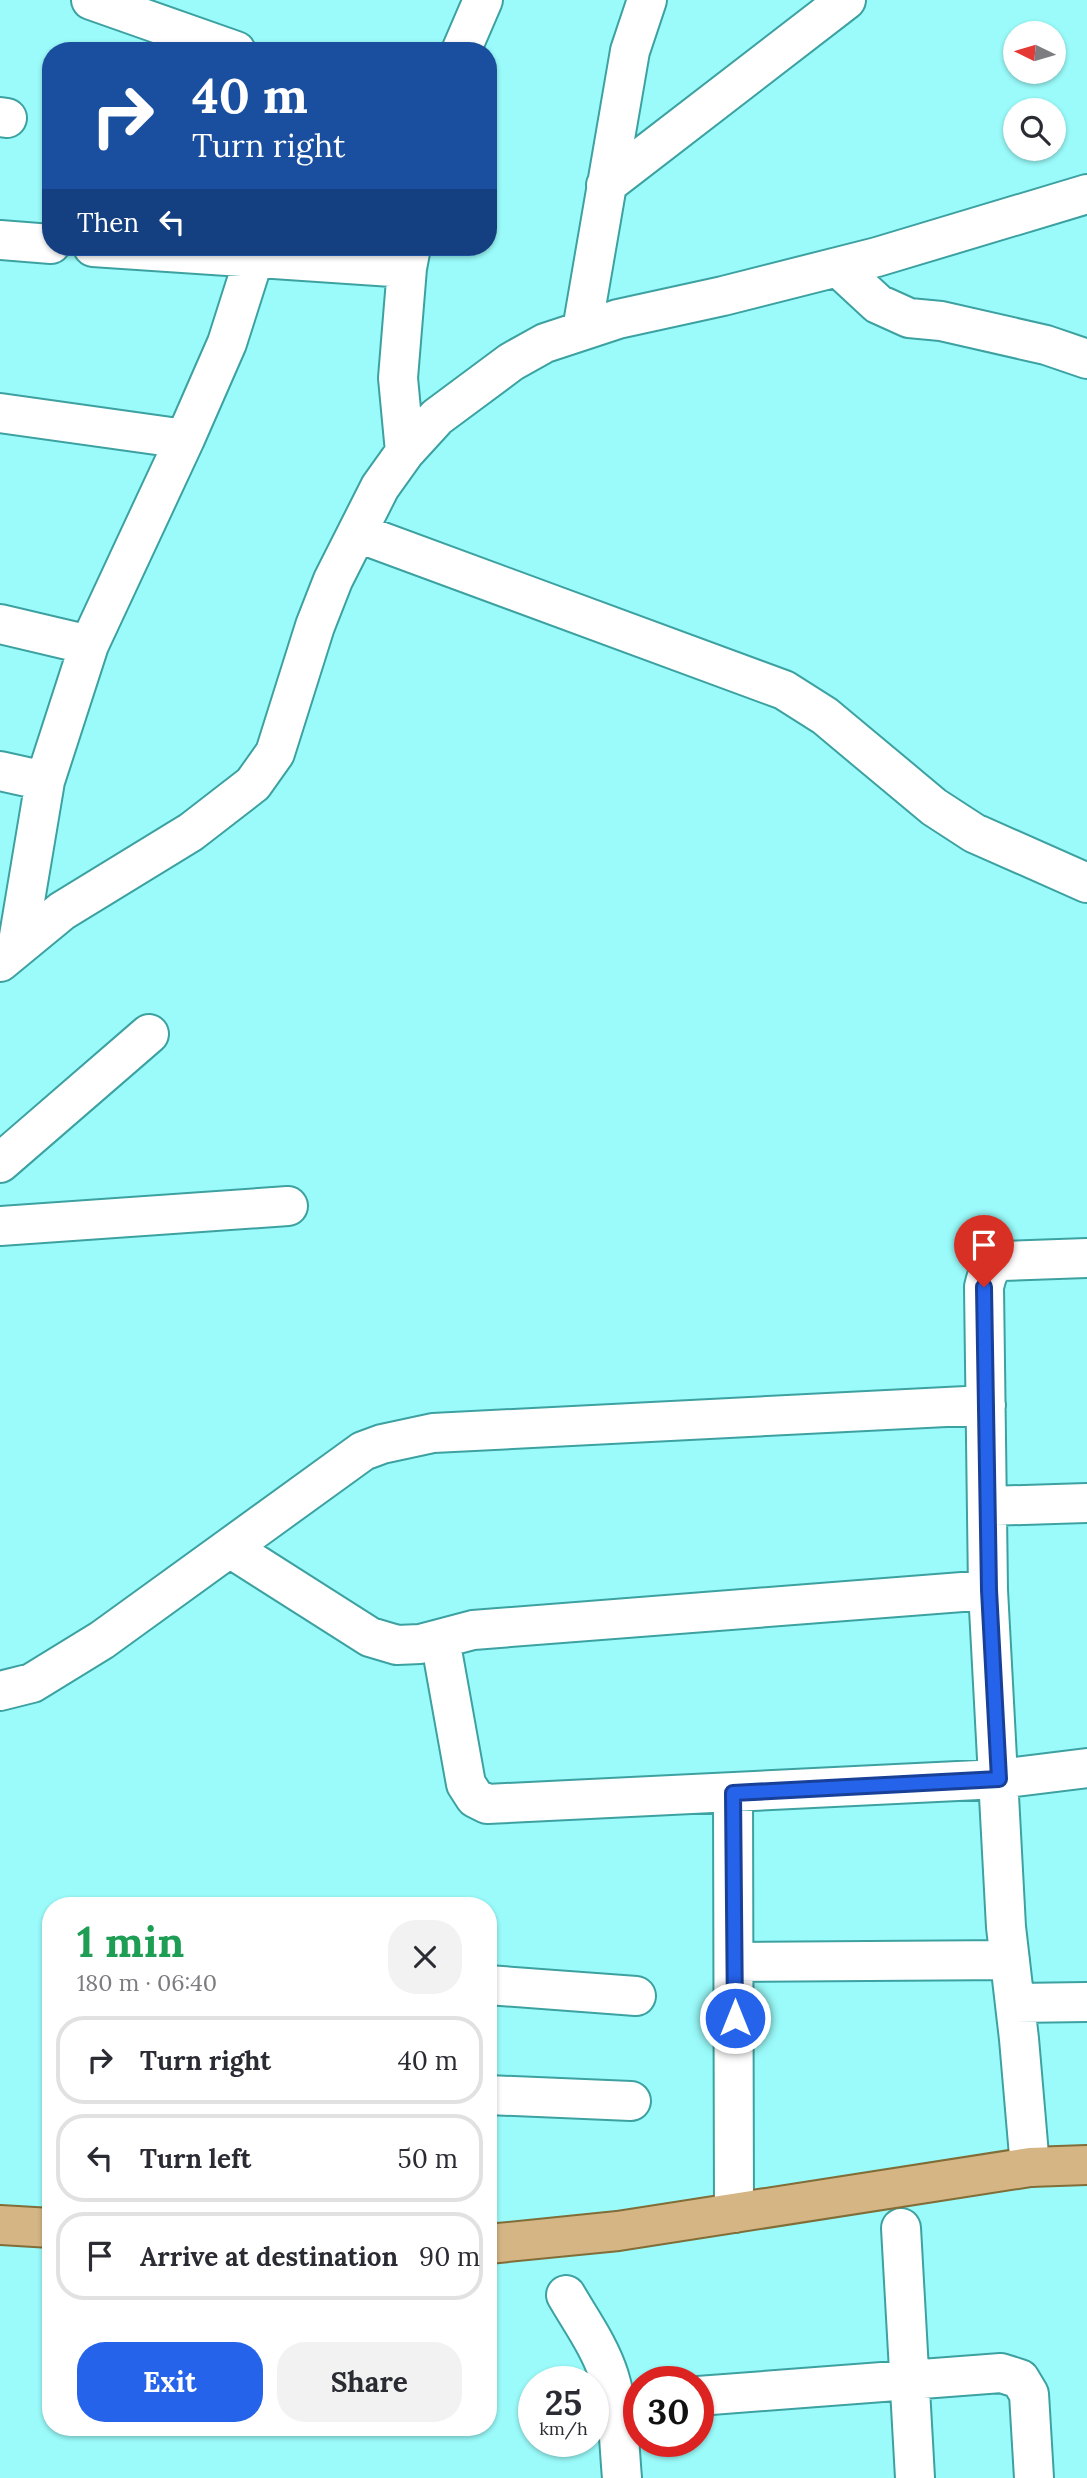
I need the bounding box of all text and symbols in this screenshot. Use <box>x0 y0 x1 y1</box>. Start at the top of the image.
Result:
north arrow <box>1003 21 1066 84</box>
map controls <box>1003 21 1066 161</box>
text: 40 m <box>192 64 308 126</box>
icon: right <box>77 70 168 161</box>
button: search <box>1003 98 1066 161</box>
text: Turn right <box>192 125 345 166</box>
icon: left <box>153 203 191 241</box>
text: Then <box>77 206 139 239</box>
pin <box>954 1215 1014 1287</box>
icon: arrive <box>965 1226 1003 1264</box>
text: 1 min <box>77 1915 184 1969</box>
button: close <box>388 1920 462 1994</box>
text: 180 m · 06:40 <box>77 1968 217 1997</box>
position arrow <box>698 1981 772 2055</box>
icon: right <box>81 2041 119 2079</box>
text: Turn right <box>140 2044 271 2077</box>
text: 40 m <box>398 2044 458 2077</box>
icon: left <box>81 2139 119 2177</box>
text: Turn left <box>140 2142 251 2175</box>
text: 50 m <box>398 2142 458 2175</box>
icon: arrive <box>81 2237 119 2275</box>
text: Arrive at destination <box>140 2240 398 2273</box>
text: 90 m <box>419 2240 480 2273</box>
button: Exit <box>77 2342 263 2422</box>
button: Share <box>277 2342 462 2422</box>
speed limit sign: 30 <box>623 2366 714 2457</box>
text: 25 <box>545 2380 582 2425</box>
text: km/h <box>539 2417 588 2440</box>

